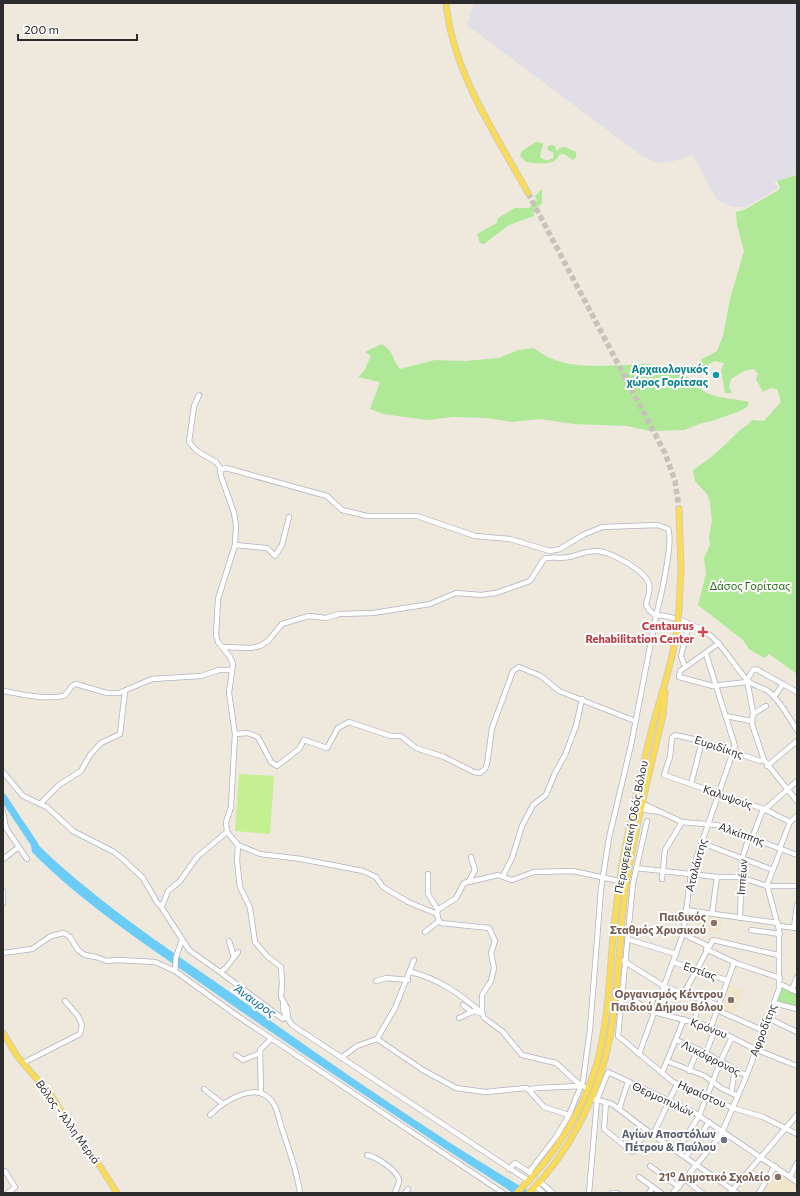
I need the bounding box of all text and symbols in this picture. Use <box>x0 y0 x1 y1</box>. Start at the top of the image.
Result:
scale bar <box>18 16 137 42</box>
text: 200 m <box>24 22 59 36</box>
place label: Αρχαιολογικός χώρος Γορίτσας <box>626 362 708 388</box>
marker: Αρχαιολογικός χώρος Γορίτσας <box>711 370 721 380</box>
park label: Δάσος Γορίτσας <box>709 579 791 592</box>
place label: Centaurus Rehabilitation Center <box>585 619 694 645</box>
marker: Centaurus Rehabilitation Center <box>697 626 709 638</box>
street label: Ευριδίκης <box>693 733 745 760</box>
street label: Περιφερειακή Οδός Βόλου <box>611 759 650 894</box>
street label: Καλυψούς <box>702 782 755 811</box>
street label: Αλκίππης <box>717 819 767 848</box>
street label: Αταλάντης <box>682 837 709 893</box>
street label: Ιππέων <box>734 858 749 895</box>
place label: Παιδικός Σταθμός Χρυσικού <box>610 910 706 936</box>
marker: Παιδικός Σταθμός Χρυσικού <box>709 918 719 928</box>
street label: Εστίας <box>682 959 718 982</box>
water label: Άναυρος <box>231 980 279 1020</box>
place label: Οργανισμός Κέντρου Παιδιού Δήμου Βόλου <box>611 987 723 1013</box>
marker: Οργανισμός Κέντρου Παιδιού Δήμου Βόλου <box>726 995 736 1005</box>
street label: Αφροδίτης <box>747 1002 779 1058</box>
street label: Κρόνου <box>689 1015 729 1040</box>
street label: Λυκόφρoνος <box>680 1037 743 1078</box>
street label: Βόλος - Άλλη Μεριά <box>34 1077 103 1166</box>
street label: Ηφαίστου <box>676 1077 728 1110</box>
street label: Θερμοπυλών <box>630 1079 696 1119</box>
place label: Αγίων Αποστόλων Πέτρου & Παύλου <box>622 1127 716 1153</box>
marker: Αγίων Αποστόλων Πέτρου & Παύλου <box>719 1135 729 1145</box>
place label: 21° Δημοτικό Σχολείο <box>659 1170 770 1183</box>
marker: 21° Δημοτικό Σχολείο <box>773 1172 783 1182</box>

